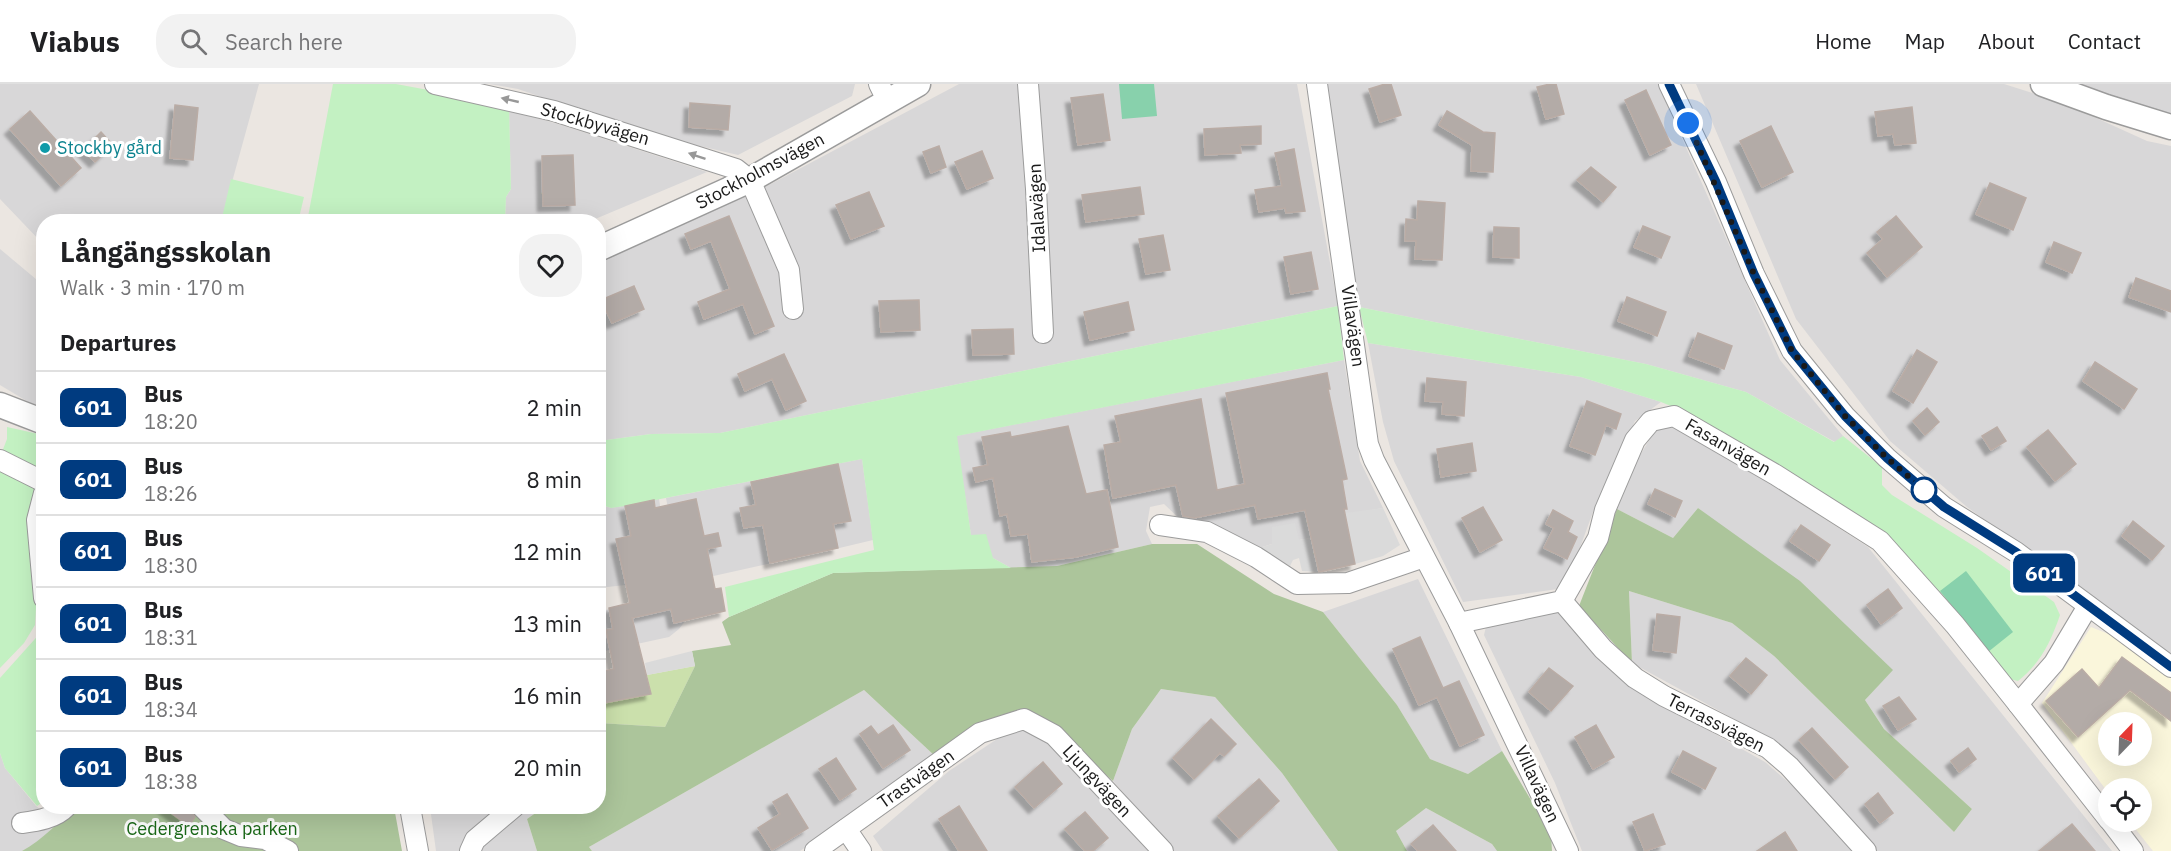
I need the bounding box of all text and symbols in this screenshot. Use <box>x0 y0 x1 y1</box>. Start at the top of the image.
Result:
search box <box>156 14 576 68</box>
text: Viabus <box>30 23 120 60</box>
icon: search <box>177 25 210 58</box>
text: Search here <box>225 27 343 56</box>
text: Home <box>1815 27 1872 55</box>
text: Map <box>1905 27 1945 55</box>
text: About <box>1978 27 2035 55</box>
text: Contact <box>2068 27 2141 55</box>
one-way arrow <box>501 95 520 105</box>
street label: Stockbyvägen <box>538 97 652 150</box>
your location <box>1673 108 1703 138</box>
street label: Stockholmsvägen <box>691 127 828 214</box>
place label: Stockby gård <box>57 136 162 159</box>
marker: Stockby gård <box>38 141 52 155</box>
one-way arrow <box>688 151 706 160</box>
street label: Idalavägen <box>1023 163 1050 253</box>
text: Långängsskolan <box>60 233 271 270</box>
button: heart <box>519 234 582 297</box>
text: Walk · 3 min · 170 m <box>60 274 245 301</box>
street label: Villavägen <box>1336 284 1371 368</box>
text: Departures <box>60 328 176 357</box>
text: Bus <box>144 379 183 408</box>
text: 601 <box>74 393 112 421</box>
text: 2 min <box>526 393 582 422</box>
text: 18:20 <box>144 408 198 435</box>
street label: Fasanvägen <box>1681 413 1775 480</box>
text: Bus <box>144 451 183 480</box>
text: 601 <box>74 465 112 493</box>
text: 8 min <box>526 465 582 494</box>
unlabelled marker <box>1911 477 1937 503</box>
text: 18:26 <box>144 480 198 507</box>
text: Bus <box>144 523 183 552</box>
text: 601 <box>74 537 112 565</box>
text: 12 min <box>513 537 582 566</box>
text: 18:30 <box>144 552 198 579</box>
line badge: 601 <box>2010 554 2078 592</box>
text: 601 <box>2025 559 2063 587</box>
text: Bus <box>144 595 183 624</box>
text: 601 <box>74 609 112 637</box>
text: 13 min <box>513 609 582 638</box>
text: 18:31 <box>144 624 198 651</box>
text: Bus <box>144 667 183 696</box>
text: 601 <box>74 681 112 709</box>
text: 16 min <box>513 681 582 710</box>
street label: Terrassvägen <box>1663 688 1769 757</box>
text: 18:34 <box>144 696 198 723</box>
north arrow <box>2098 712 2152 766</box>
map controls <box>2098 712 2152 832</box>
text: Bus <box>144 739 183 768</box>
street label: Ljungvägen <box>1058 739 1137 822</box>
street label: Villavägen <box>1510 742 1565 826</box>
street label: Trastvägen <box>873 744 959 813</box>
text: 601 <box>74 753 112 781</box>
text: 20 min <box>513 753 582 782</box>
text: 18:38 <box>144 768 198 795</box>
button: locate <box>2098 778 2152 832</box>
park label: Cedergrenska parken <box>126 817 298 840</box>

